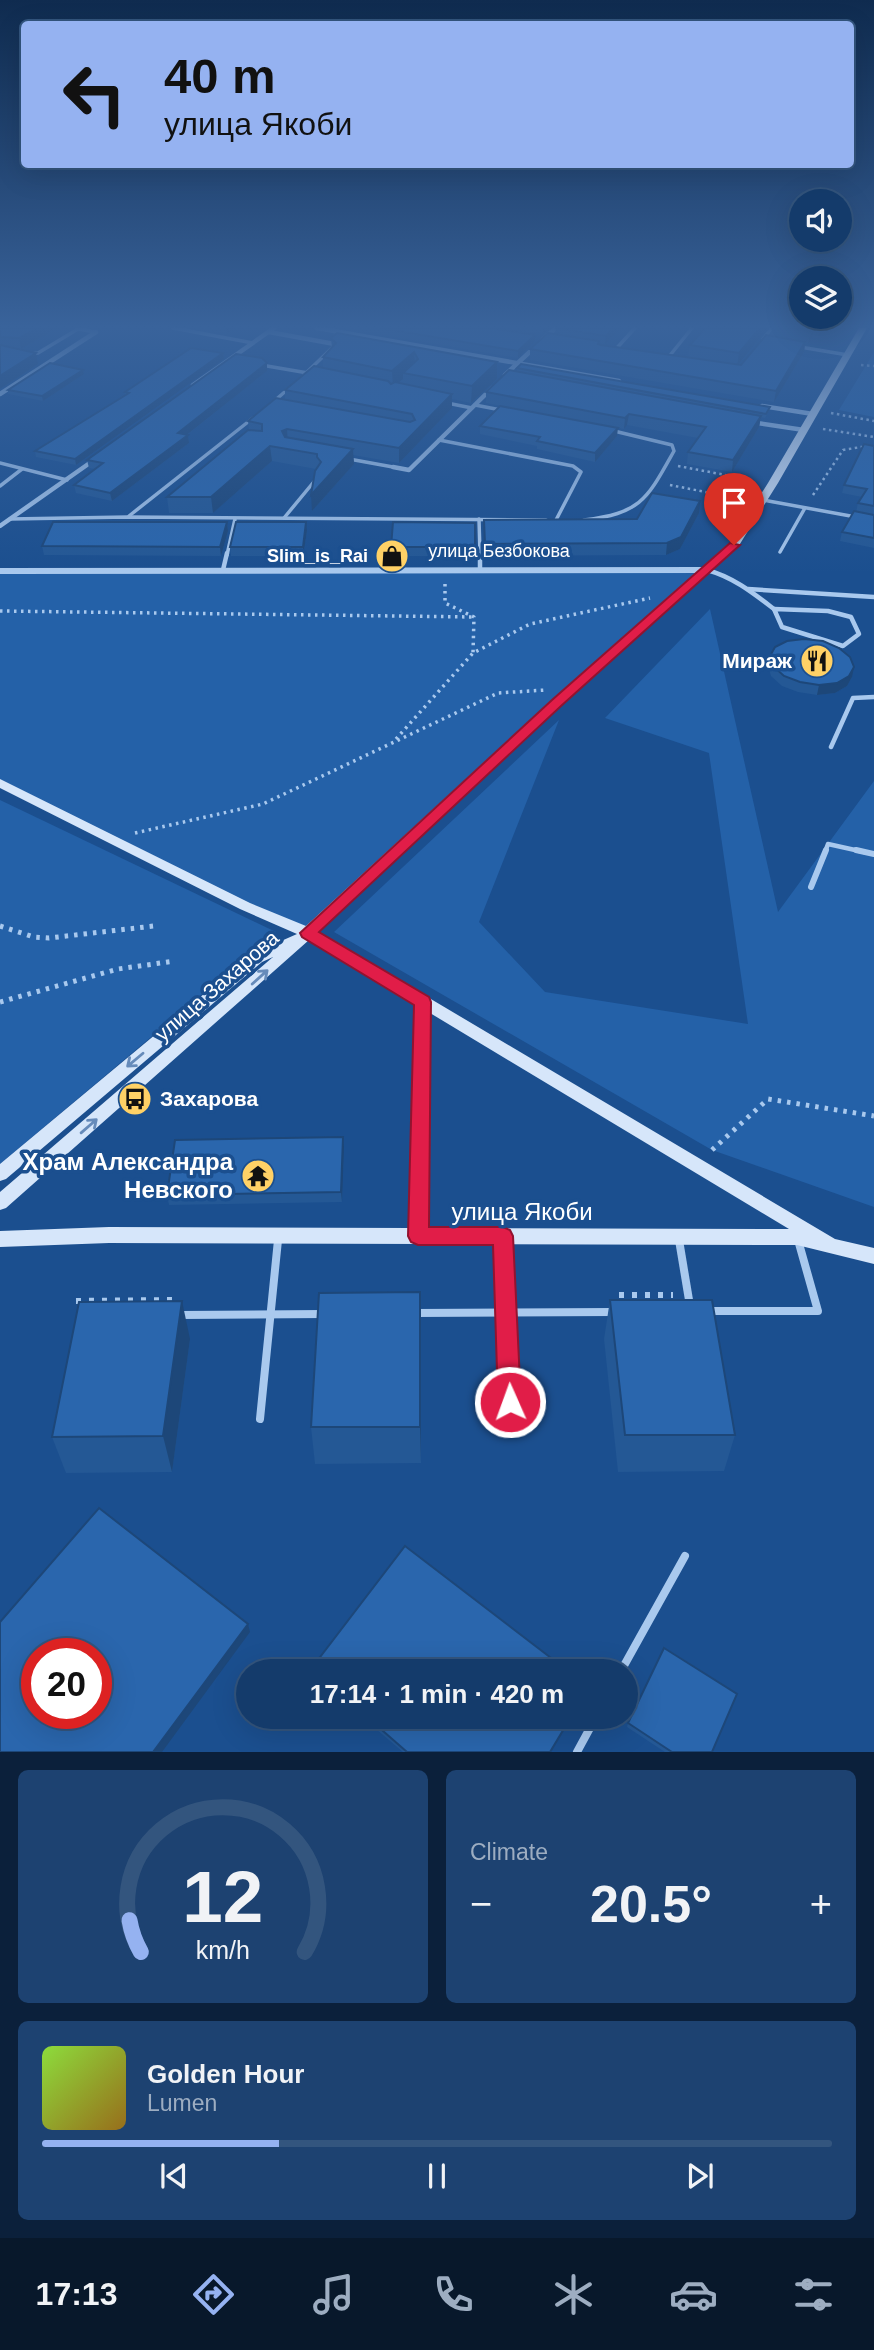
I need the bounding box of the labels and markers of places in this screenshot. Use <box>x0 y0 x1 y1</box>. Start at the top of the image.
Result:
pin <box>704 473 764 545</box>
shop icon: Slim_is_Rai <box>373 537 411 575</box>
place label: Slim_is_Rai <box>267 546 368 566</box>
restaurant icon: Мираж <box>798 642 836 680</box>
place label: Мираж <box>722 649 793 672</box>
bus stop icon: Захарова <box>116 1080 154 1118</box>
place label: Захарова <box>160 1087 258 1110</box>
place label: Храм Александра Невского <box>23 1148 234 1203</box>
temple icon: Храм Александра Невского <box>239 1157 277 1195</box>

